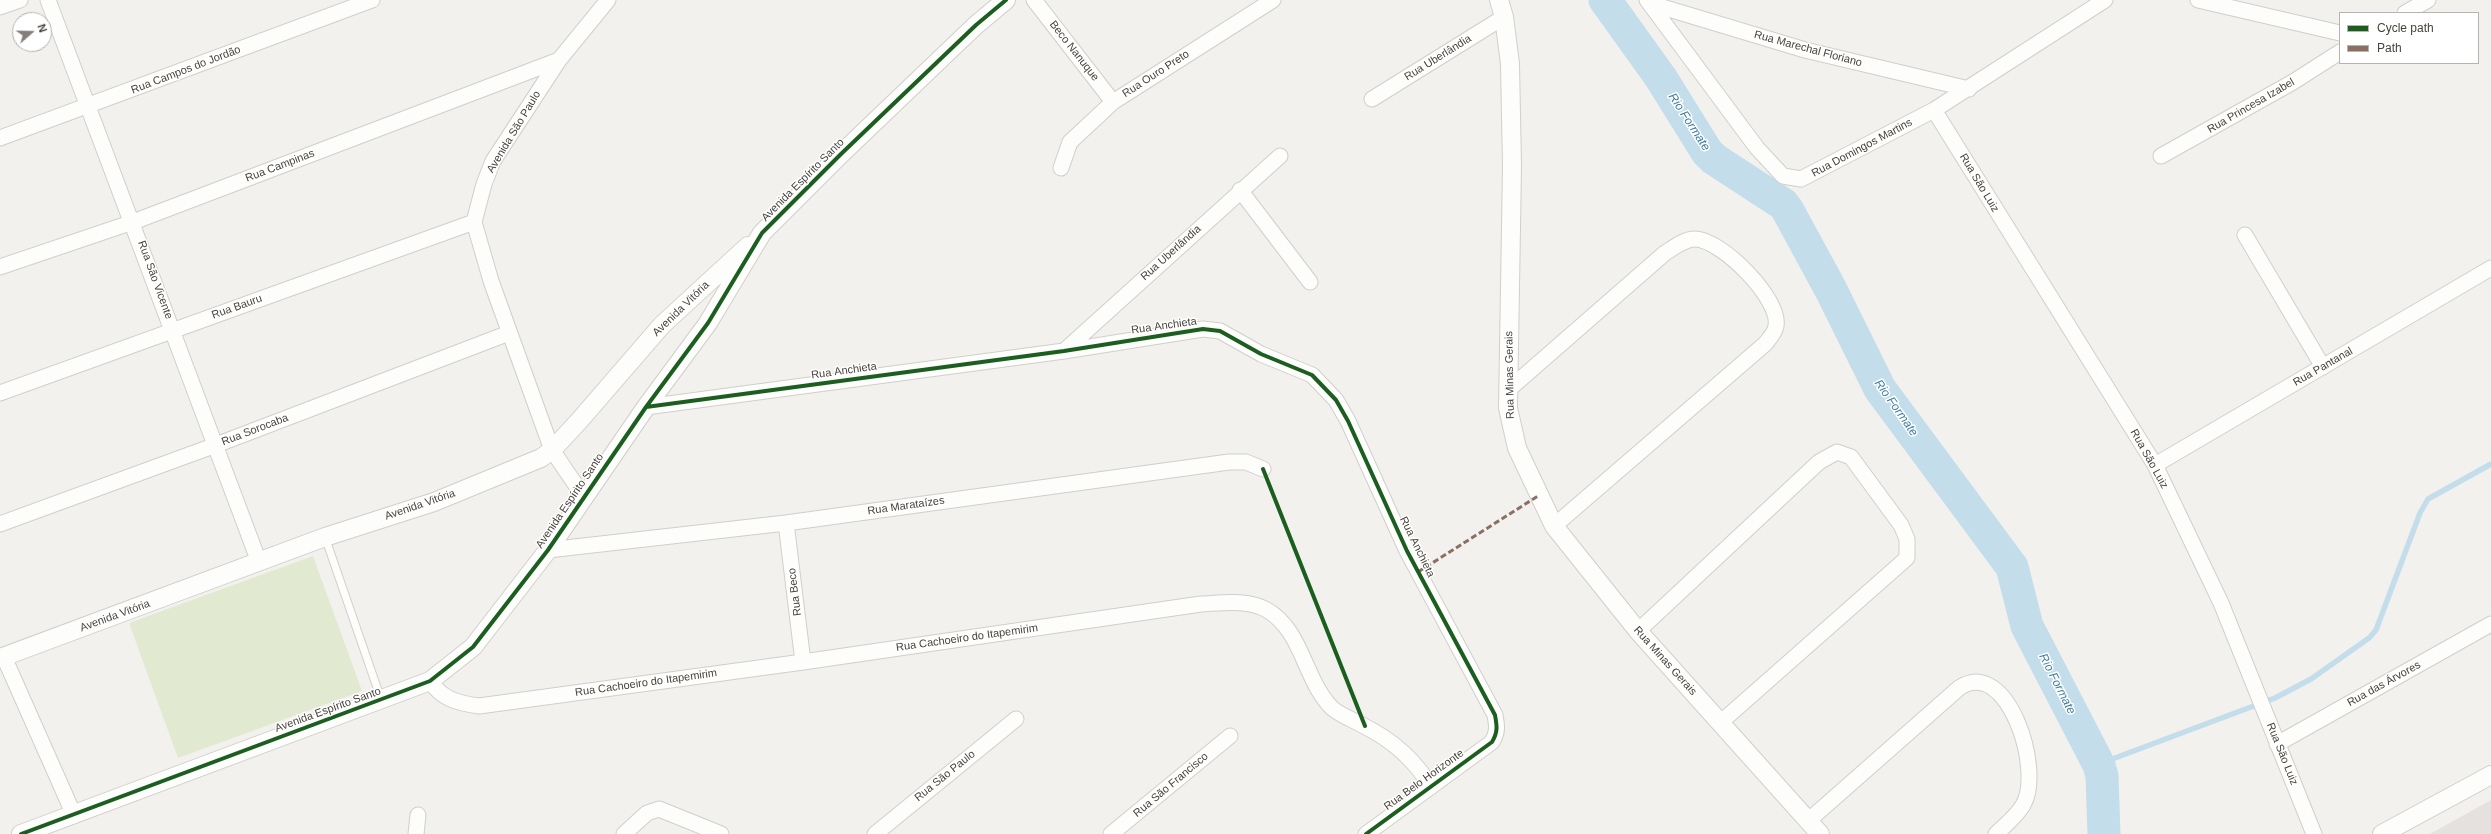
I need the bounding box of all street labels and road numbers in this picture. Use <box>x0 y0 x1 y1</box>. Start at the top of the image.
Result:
street label: Beco Nanuque <box>1046 18 1102 84</box>
street label: Rua Marechal Floriano <box>1753 28 1863 70</box>
street label: Rua Uberlândia <box>1402 32 1474 84</box>
street label: Rua Campos do Jordão <box>129 43 243 97</box>
street label: Rua Ouro Preto <box>1120 47 1192 101</box>
street label: Rua Princesa Izabel <box>2205 76 2297 136</box>
street label: Avenida São Paulo <box>484 89 544 175</box>
street label: Rua Domingos Martins <box>1810 116 1914 180</box>
street label: Avenida Espírito Santo <box>759 136 847 224</box>
street label: Rua Campinas <box>244 147 316 185</box>
street label: Rua São Luiz <box>1956 151 2002 215</box>
street label: Rua Uberlândia <box>1138 223 1204 283</box>
street label: Rua São Vicente <box>135 239 175 321</box>
street label: Avenida Vitória <box>650 279 712 339</box>
street label: Rua Bauru <box>210 292 264 322</box>
street label: Rua Anchieta <box>1130 315 1198 337</box>
street label: Rua Minas Gerais <box>1503 331 1517 419</box>
street label: Rua Pantanal <box>2291 345 2355 389</box>
street label: Rua Anchieta <box>810 360 878 382</box>
street label: Rua Sorocaba <box>220 411 290 449</box>
street label: Rua São Luiz <box>2127 427 2171 491</box>
street label: Avenida Espírito Santo <box>533 451 607 551</box>
street label: Avenida Vitória <box>383 487 457 523</box>
street label: Rua Marataízes <box>867 494 945 518</box>
street label: Rua Anchieta <box>1397 514 1437 580</box>
street label: Rua Beco <box>786 567 804 617</box>
street label: Avenida Vitória <box>78 597 152 635</box>
street label: Rua Cachoeiro do Itapemirim <box>895 622 1039 654</box>
street label: Rua Minas Gerais <box>1631 624 1699 698</box>
street label: Rua das Árvores <box>2345 658 2423 710</box>
street label: Rua Cachoeiro do Itapemirim <box>574 667 718 699</box>
street label: Avenida Espírito Santo <box>273 685 383 735</box>
street label: Rua São Luiz <box>2264 721 2300 787</box>
street label: Rua Belo Horizonte <box>1382 747 1466 813</box>
street label: Rua São Paulo <box>912 748 978 804</box>
street label: Rua São Francisco <box>1131 750 1211 820</box>

